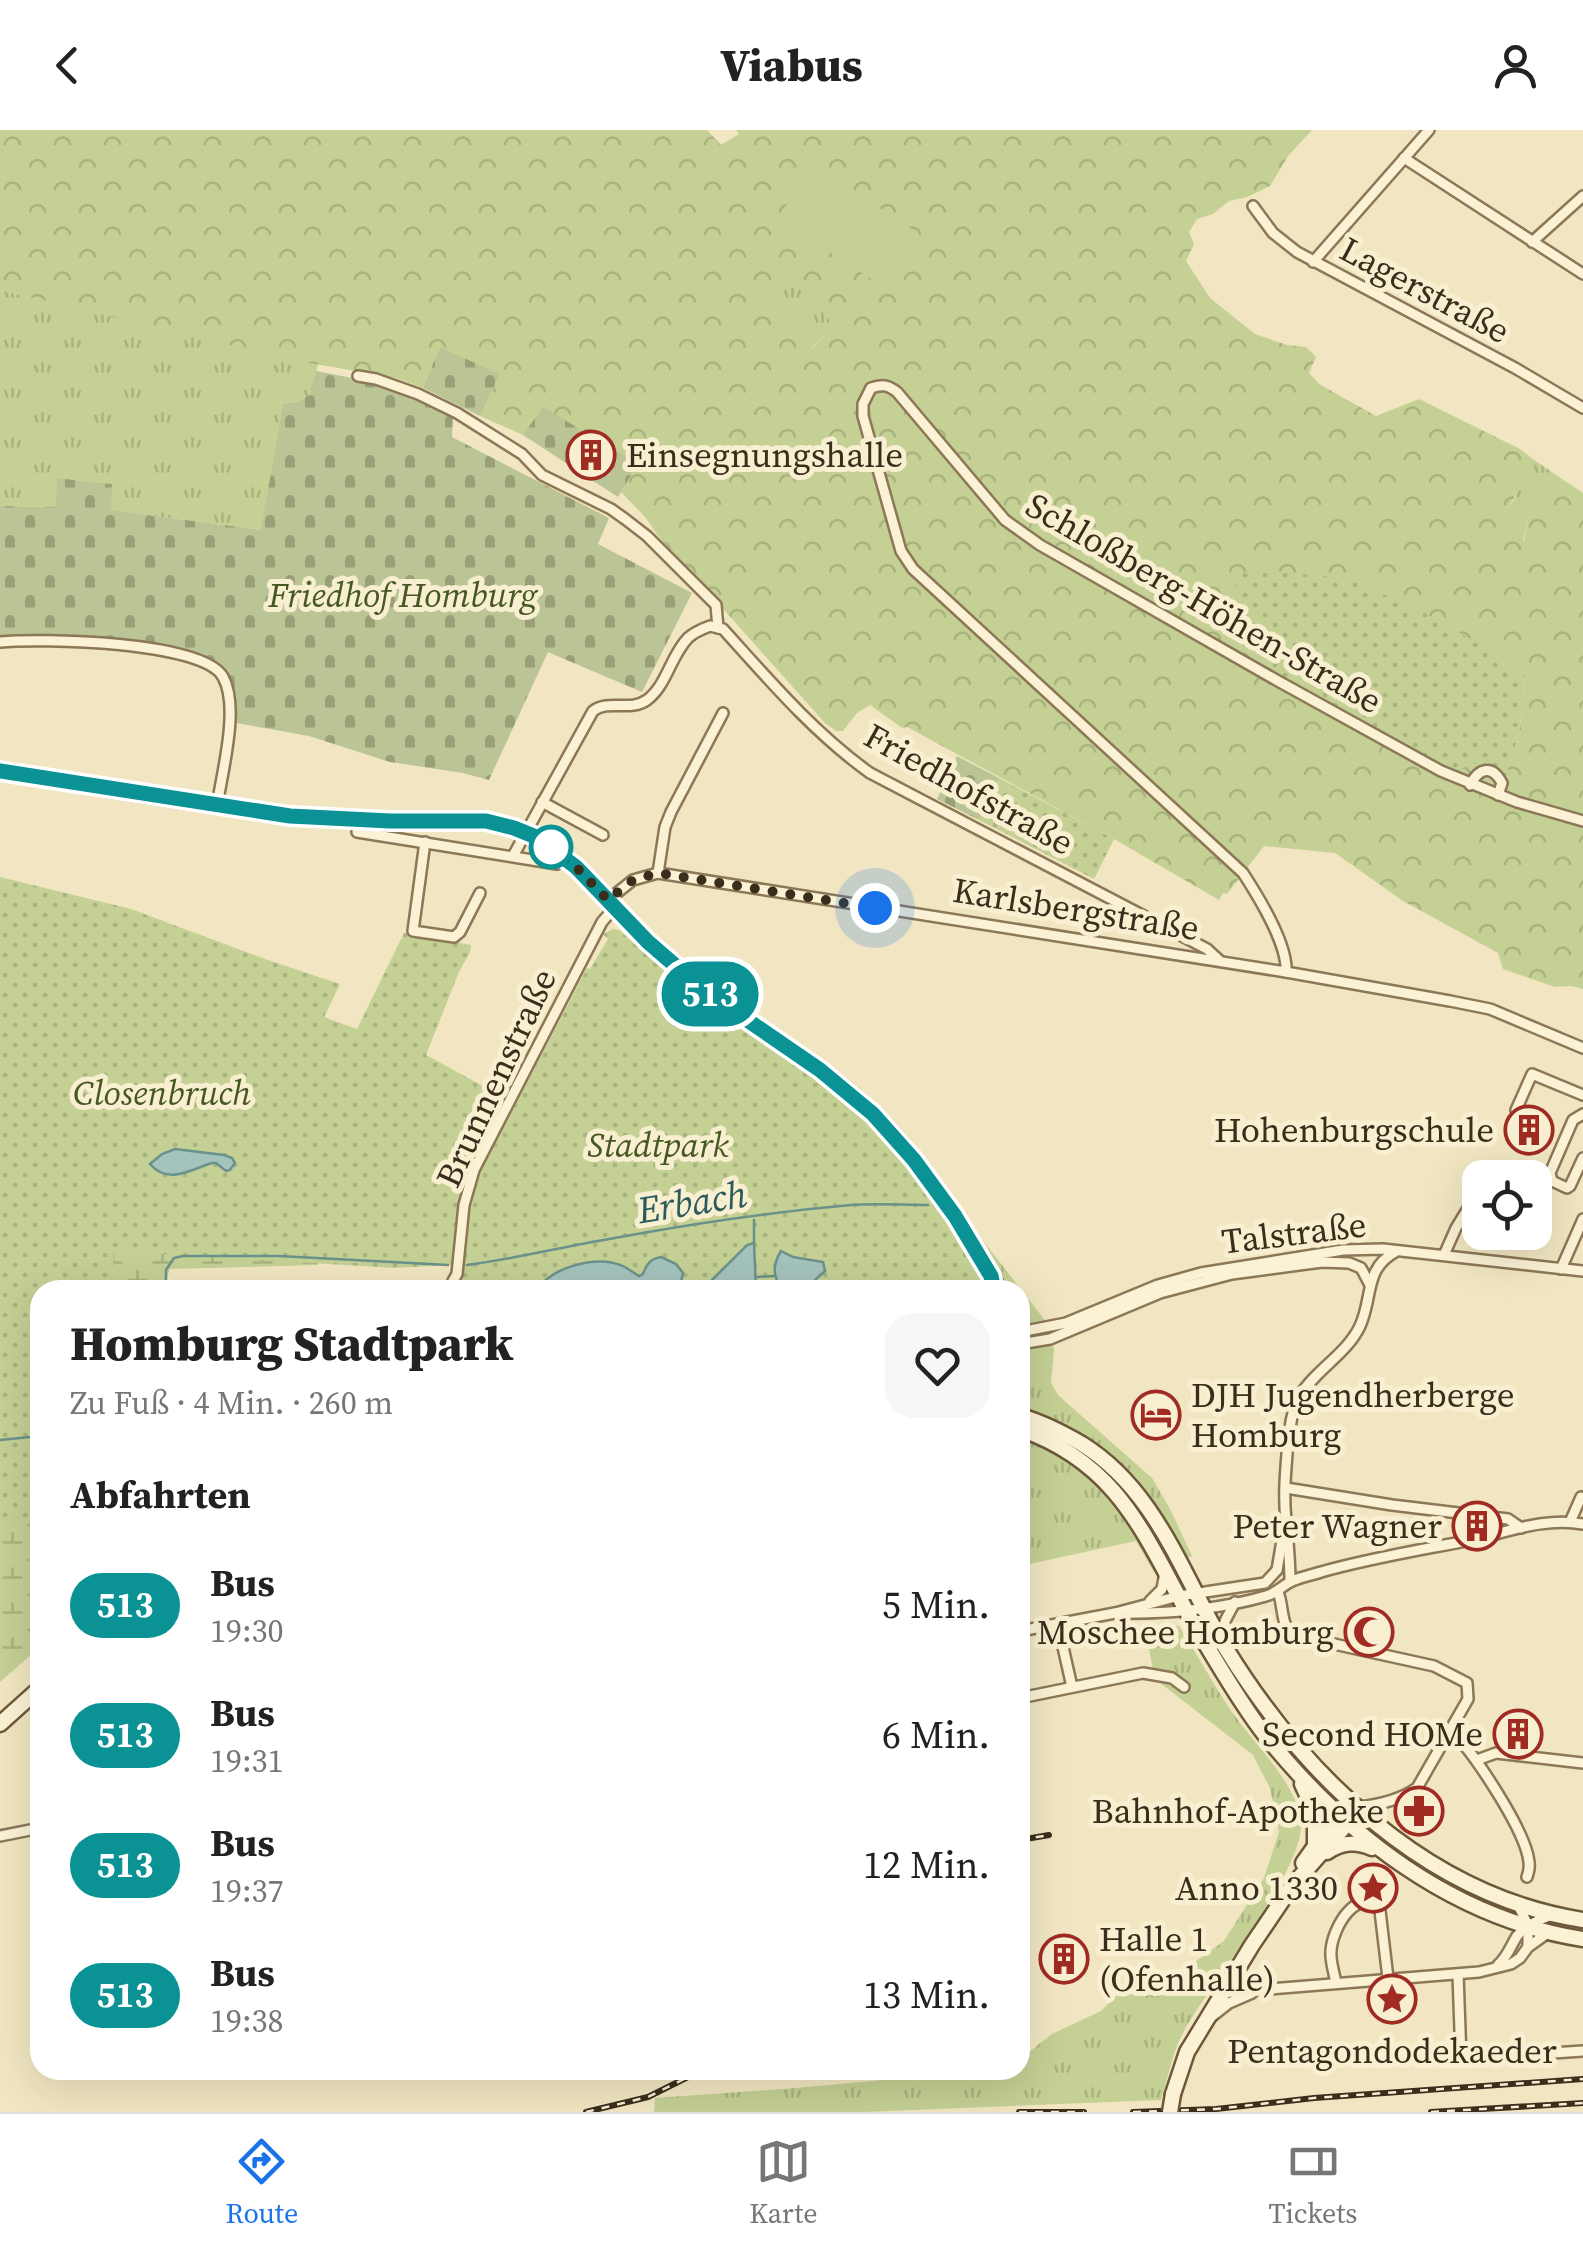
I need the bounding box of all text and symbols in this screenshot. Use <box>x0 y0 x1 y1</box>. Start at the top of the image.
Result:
text: Viabus <box>720 34 863 96</box>
icon: back <box>40 38 95 93</box>
icon: person <box>1488 38 1543 93</box>
street label: Lagerstraße <box>1332 225 1518 355</box>
building icon: Einsegnungshalle <box>565 429 617 481</box>
place label: Einsegnungshalle <box>626 431 903 479</box>
street label: Schloßberg-Höhen-Straße <box>1017 481 1391 725</box>
park label: Friedhof Homburg <box>267 571 539 619</box>
street label: Friedhofstraße <box>856 712 1082 866</box>
unlabelled marker <box>530 826 572 868</box>
street label: Karlsbergstraße <box>950 866 1202 952</box>
your location <box>850 883 900 933</box>
street label: Brunnenstraße <box>424 961 568 1195</box>
line badge: 513 <box>652 962 768 1026</box>
text: 513 <box>682 970 738 1018</box>
park label: Closenbruch <box>73 1069 251 1117</box>
building icon: Hohenburgschule <box>1503 1104 1555 1156</box>
place label: Hohenburgschule <box>1214 1106 1494 1154</box>
park label: Stadtpark <box>587 1121 729 1169</box>
map controls <box>1462 1160 1552 1250</box>
button: locate <box>1462 1160 1552 1250</box>
water label: Erbach <box>633 1168 751 1236</box>
street label: Talstraße <box>1219 1200 1369 1266</box>
text: Homburg Stadtpark <box>70 1310 514 1376</box>
button: heart <box>885 1313 990 1418</box>
place label: DJH Jugendherberge Homburg <box>1191 1371 1515 1459</box>
text: Zu Fuß · 4 Min. · 260 m <box>70 1381 393 1425</box>
hotel icon: DJH Jugendherberge Homburg <box>1130 1389 1182 1441</box>
text: Abfahrten <box>70 1469 251 1521</box>
building icon: Peter Wagner <box>1451 1500 1503 1552</box>
place label: Peter Wagner <box>1232 1502 1442 1550</box>
text: Bus <box>210 1557 275 1609</box>
text: 5 Min. <box>882 1579 990 1631</box>
text: 513 <box>97 1581 153 1629</box>
mosque icon: Moschee Homburg <box>1343 1606 1395 1658</box>
place label: Moschee Homburg <box>1037 1608 1334 1656</box>
text: 19:30 <box>210 1609 284 1653</box>
text: Bus <box>210 1687 275 1739</box>
building icon: Second HOMe <box>1492 1708 1544 1760</box>
text: 6 Min. <box>882 1709 990 1761</box>
place label: Second HOMe <box>1262 1710 1483 1758</box>
text: 513 <box>97 1711 153 1759</box>
text: 19:31 <box>210 1739 284 1783</box>
pharmacy icon: Bahnhof-Apotheke <box>1393 1785 1445 1837</box>
place label: Bahnhof-Apotheke <box>1092 1787 1384 1835</box>
text: Bus <box>210 1817 275 1869</box>
text: 12 Min. <box>863 1839 990 1891</box>
text: 513 <box>97 1841 153 1889</box>
place icon: Anno 1330 <box>1347 1862 1399 1914</box>
place label: Anno 1330 <box>1175 1864 1338 1912</box>
text: 19:37 <box>210 1869 284 1913</box>
place label: Halle 1 (Ofenhalle) <box>1099 1915 1275 2003</box>
building icon: Halle 1 (Ofenhalle) <box>1038 1933 1090 1985</box>
text: Bus <box>210 1947 275 1999</box>
text: 13 Min. <box>863 1969 990 2021</box>
text: 513 <box>97 1971 153 2019</box>
place icon: Pentagondodekaeder <box>1366 1973 1418 2025</box>
text: 19:38 <box>210 1999 284 2043</box>
place label: Pentagondodekaeder <box>1227 2027 1557 2075</box>
tab: Route <box>226 2134 298 2232</box>
tab: Karte <box>749 2134 818 2232</box>
tab: Tickets <box>1269 2134 1357 2232</box>

